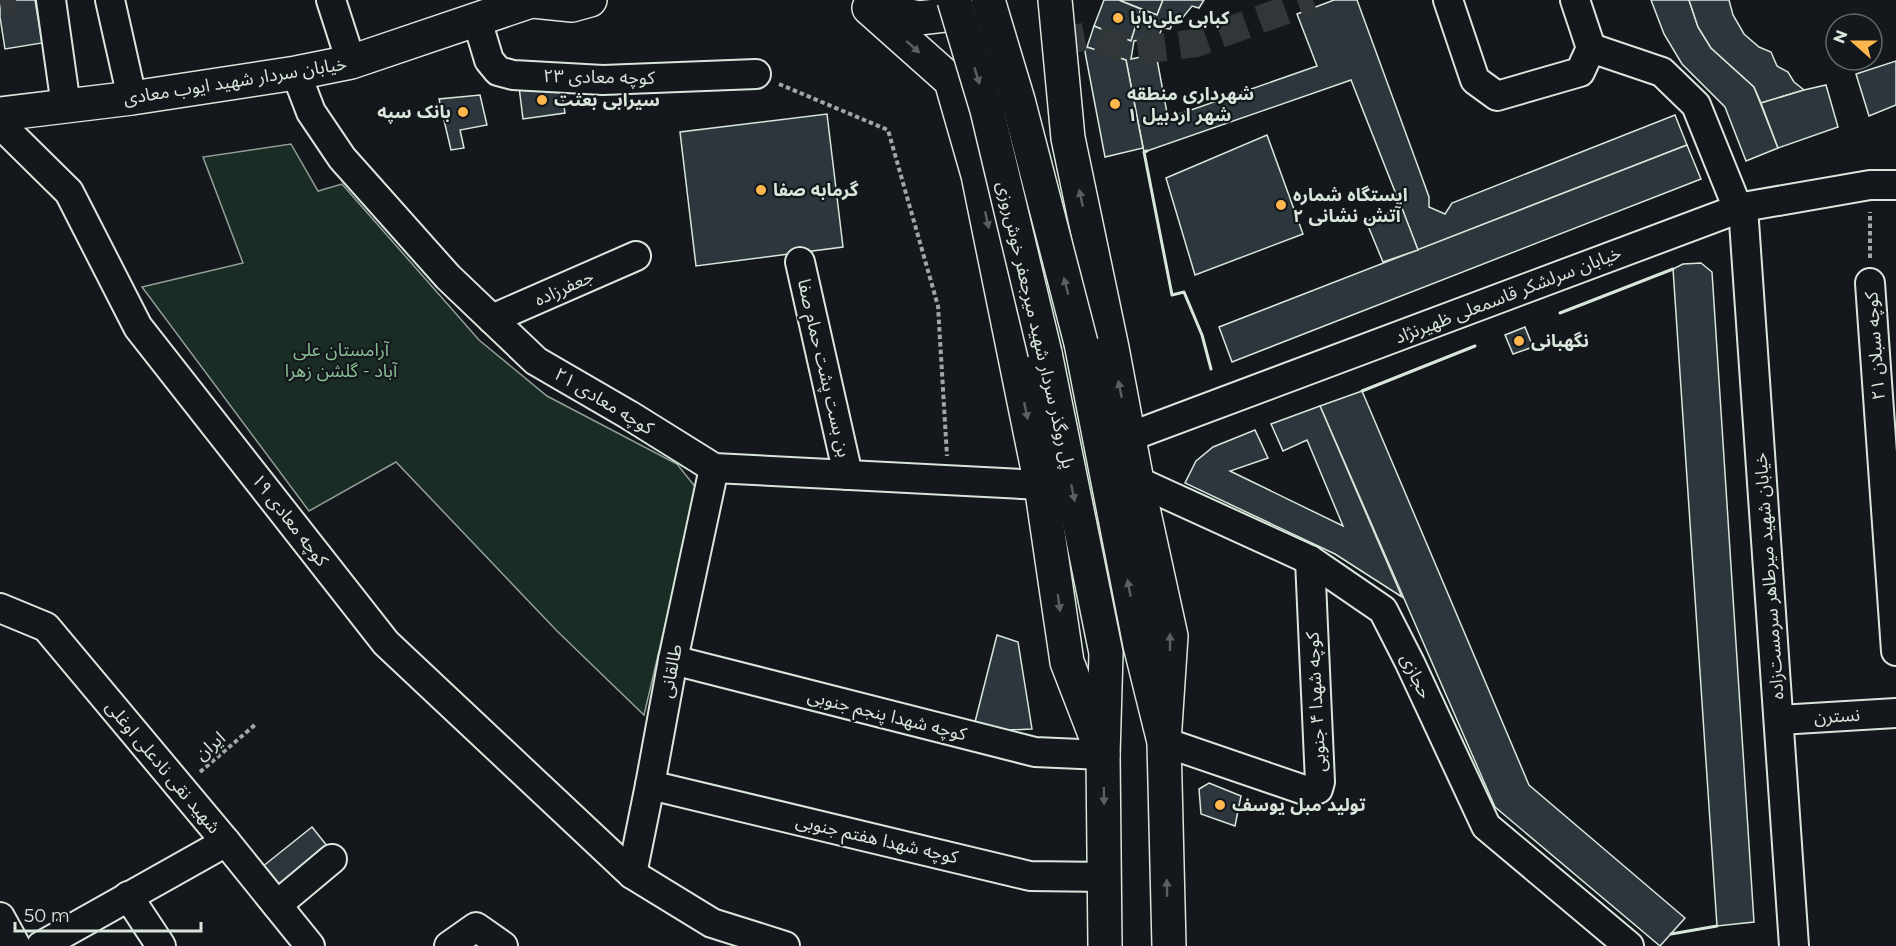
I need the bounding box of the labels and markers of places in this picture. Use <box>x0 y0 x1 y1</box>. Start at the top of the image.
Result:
place label: کبابی علی‌بابا <box>1130 7 1230 29</box>
marker: کبابی علی‌بابا <box>1111 11 1125 25</box>
place label: شهرداری منطقه ۱ شهر اردبیل <box>1127 83 1254 126</box>
place label: سیرابی بعثت <box>554 89 660 111</box>
marker: سیرابی بعثت <box>535 93 549 107</box>
marker: شهرداری منطقه ۱ شهر اردبیل <box>1108 97 1122 111</box>
place label: بانک سپه <box>377 101 451 124</box>
marker: بانک سپه <box>456 105 470 119</box>
place label: گرمابه صفا <box>773 179 859 201</box>
marker: گرمابه صفا <box>754 183 768 197</box>
place label: ایستگاه شماره ۲ آتش نشانی <box>1293 184 1408 227</box>
marker: ایستگاه شماره ۲ آتش نشانی <box>1274 198 1288 212</box>
place label: نگهبانی <box>1531 330 1589 352</box>
marker: نگهبانی <box>1512 334 1526 348</box>
place label: تولید مبل یوسف <box>1232 794 1366 816</box>
marker: تولید مبل یوسف <box>1213 798 1227 812</box>

